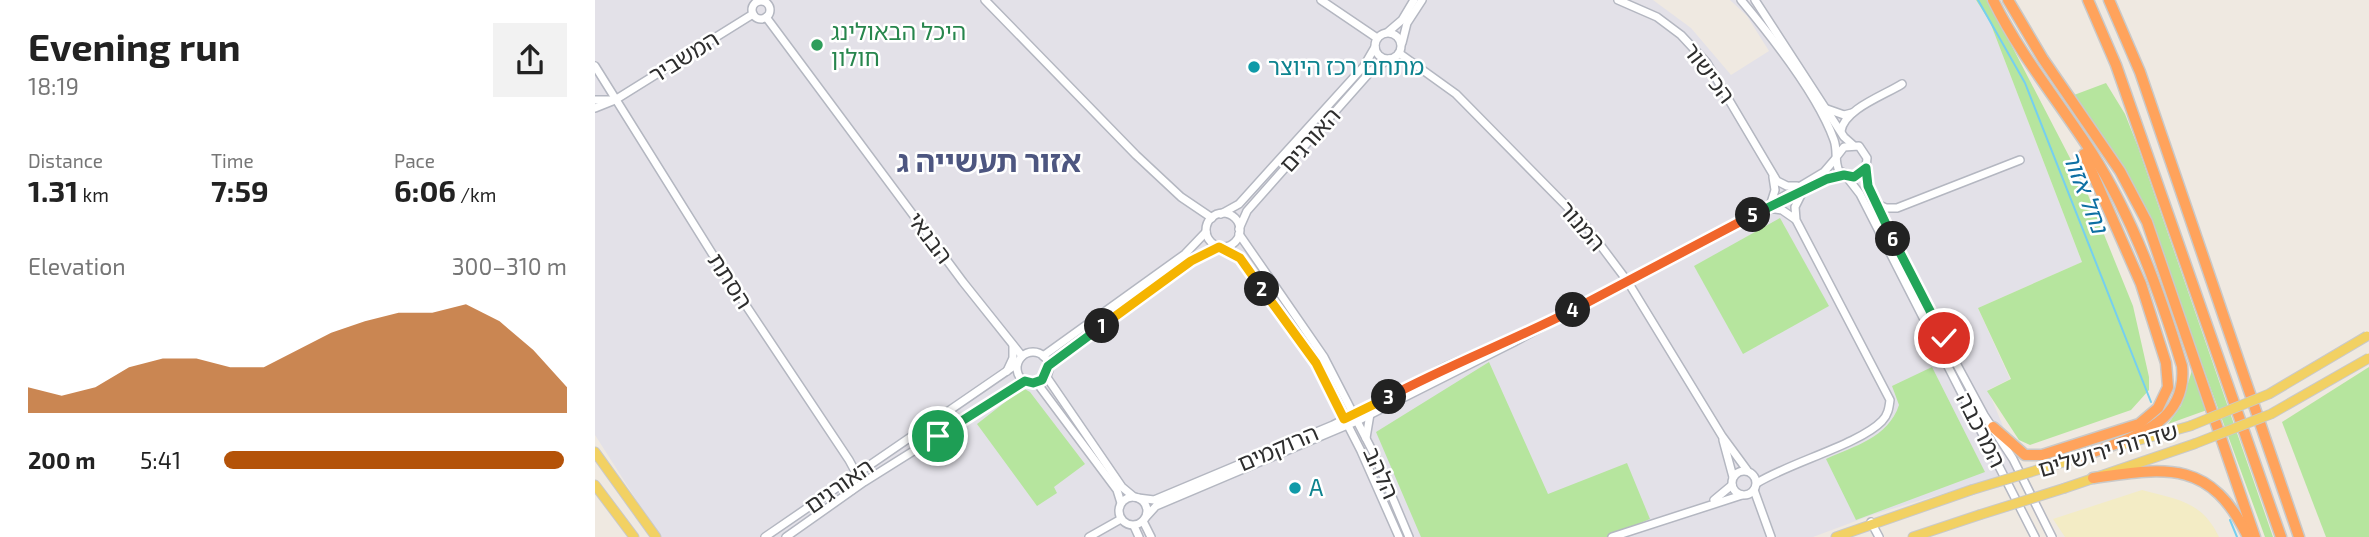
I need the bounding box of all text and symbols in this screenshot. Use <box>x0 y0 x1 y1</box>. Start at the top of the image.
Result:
place label: היכל הבאולינג חולון <box>831 17 966 71</box>
text: Evening run <box>28 23 241 69</box>
button: share <box>493 23 567 97</box>
street label: המשביר <box>643 24 724 89</box>
marker: היכל הבאולינג חולון <box>809 37 825 53</box>
street label: הכישור <box>1678 37 1742 108</box>
place label: מתחם רכז היוצר <box>1268 52 1424 80</box>
marker: מתחם רכז היוצר <box>1246 59 1262 75</box>
text: 18:19 <box>28 72 79 100</box>
street label: האורגים <box>1273 101 1346 177</box>
district label: אזור תעשייה ג <box>897 142 1081 178</box>
water label: נחל אזור <box>2058 146 2116 238</box>
text: Distance <box>28 149 103 172</box>
text: Time <box>211 149 254 172</box>
text: Pace <box>394 149 435 172</box>
text: 1.31 <box>28 172 78 208</box>
text: 7:59 <box>211 172 269 208</box>
text: 6:06 <box>394 172 456 208</box>
text: km <box>78 183 109 206</box>
text: /km <box>456 183 496 206</box>
street label: המנור <box>1553 195 1612 256</box>
pin: 5 <box>1735 198 1771 232</box>
text: 5 <box>1747 203 1758 226</box>
street label: הבנאי <box>902 206 959 269</box>
pin: 6 <box>1875 222 1911 256</box>
text: 6 <box>1887 227 1898 250</box>
street label: הסתת <box>703 247 759 314</box>
text: Elevation <box>28 252 126 280</box>
text: 300–310 m <box>452 252 567 280</box>
pin: 2 <box>1245 272 1279 306</box>
text: 2 <box>1256 277 1267 300</box>
pin: 4 <box>1555 292 1591 328</box>
text: 4 <box>1566 298 1579 321</box>
pin: 1 <box>1085 308 1119 344</box>
pin <box>1914 308 1974 368</box>
text: 1 <box>1097 314 1106 337</box>
icon: check <box>1925 319 1963 357</box>
pin: 3 <box>1371 380 1407 414</box>
text: 3 <box>1383 385 1394 408</box>
street label: המרכבה <box>1951 387 2013 472</box>
pin <box>908 406 968 466</box>
street label: שדרות ירושלים <box>2035 416 2181 482</box>
icon: arrive <box>919 417 957 455</box>
street label: הרוקמים <box>1233 418 1322 477</box>
street label: הלהב <box>1358 442 1406 503</box>
text: 200 m <box>28 446 96 474</box>
text: 5:41 <box>140 446 181 474</box>
street label: האורגים <box>799 452 878 519</box>
place label: A <box>1309 473 1324 501</box>
marker: A <box>1287 480 1303 496</box>

